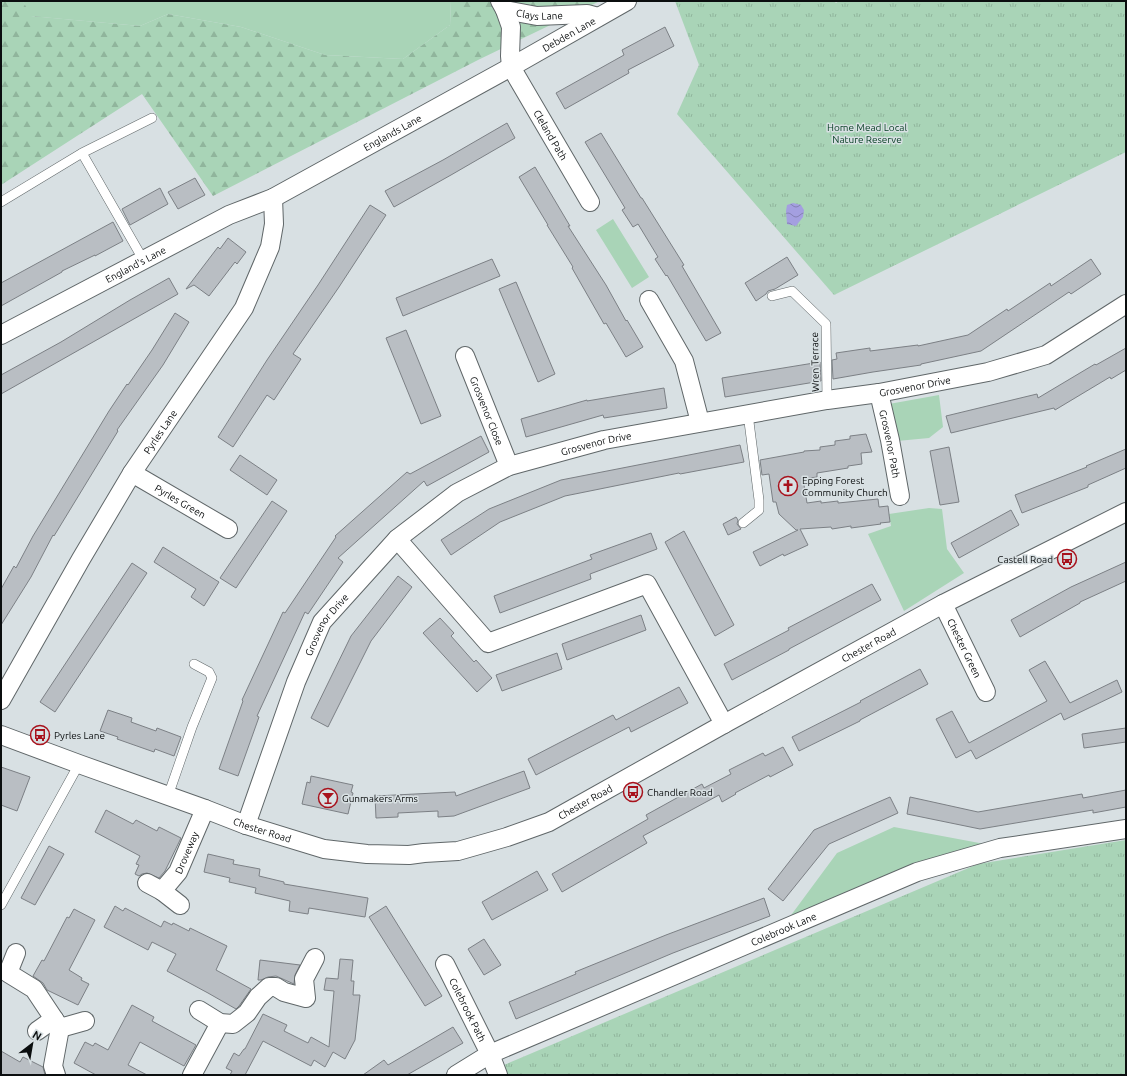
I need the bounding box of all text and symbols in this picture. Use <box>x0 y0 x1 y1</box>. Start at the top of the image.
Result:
street label: Clays Lane <box>515 7 563 22</box>
street label: Debden Lane <box>540 15 597 54</box>
street label: Cleland Path <box>532 108 570 162</box>
street label: Englands Lane <box>361 112 423 153</box>
park label: Home Mead Local Nature Reserve <box>827 122 907 145</box>
street label: England's Lane <box>103 244 168 285</box>
street label: Wren Terrace <box>809 332 821 392</box>
street label: Grosvenor Drive <box>878 374 951 398</box>
street label: Grosvenor Close <box>468 375 506 447</box>
street label: Pyrles Lane <box>141 408 179 456</box>
street label: Grosvenor Path <box>878 409 902 479</box>
street label: Grosvenor Drive <box>559 430 632 457</box>
church icon: Epping Forest Community Church <box>777 475 799 497</box>
place label: Epping Forest Community Church <box>802 475 888 498</box>
street label: Pyrles Green <box>153 482 208 520</box>
bus stop icon: Castell Road <box>1056 548 1078 570</box>
place label: Castell Road <box>997 554 1053 565</box>
street label: Grosvenor Drive <box>303 591 350 657</box>
street label: Chester Green <box>945 617 984 679</box>
street label: Chester Road <box>839 625 898 664</box>
bus stop icon: Pyrles Lane <box>29 724 51 746</box>
place label: Pyrles Lane <box>54 730 105 741</box>
bus stop icon: Chandler Road <box>622 781 644 803</box>
street label: Chester Road <box>556 782 614 821</box>
bar icon: Gunmakers Arms <box>317 787 339 809</box>
place label: Chandler Road <box>647 787 713 798</box>
place label: Gunmakers Arms <box>342 793 418 804</box>
street label: Chester Road <box>232 815 293 844</box>
street label: Droveway <box>172 830 200 875</box>
street label: Colebrook Lane <box>749 910 818 948</box>
street label: Colebrook Path <box>447 976 488 1043</box>
north arrow <box>12 1024 52 1064</box>
text: N <box>31 1028 44 1043</box>

